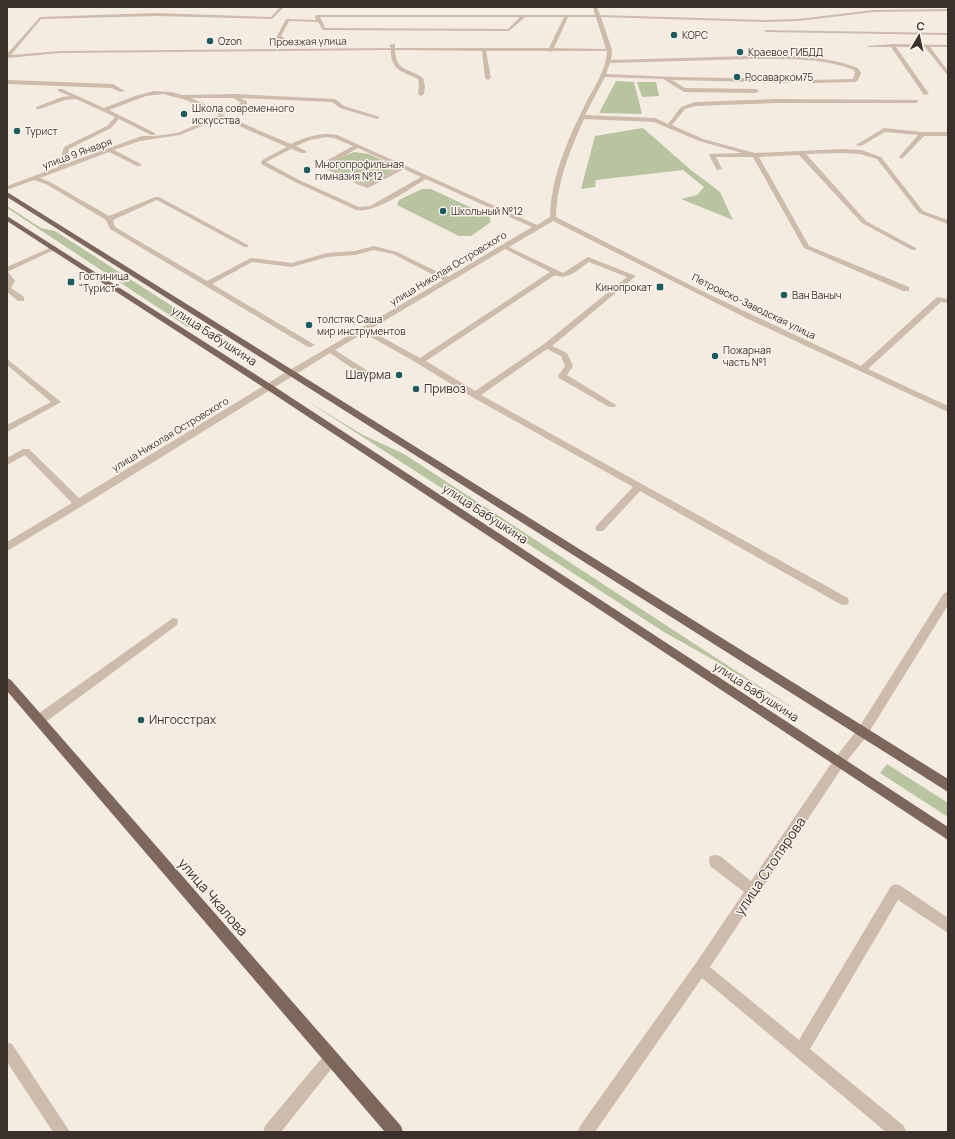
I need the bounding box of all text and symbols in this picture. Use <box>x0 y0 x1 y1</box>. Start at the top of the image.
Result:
north arrow <box>899 16 939 56</box>
text: С <box>915 18 926 34</box>
place label: КОРС <box>682 28 708 42</box>
marker: КОРС <box>669 30 679 40</box>
street label: Проезжая улица <box>269 33 347 49</box>
place label: Ozon <box>218 34 242 48</box>
marker: Ozon <box>205 36 215 46</box>
place label: Краевое ГИБДД <box>748 45 823 59</box>
marker: Краевое ГИБДД <box>735 47 745 57</box>
place label: Росаварком75 <box>745 70 814 84</box>
marker: Росаварком75 <box>732 72 742 82</box>
place label: Школа современного искусства <box>192 101 294 127</box>
marker: Школа современного искусства <box>179 109 189 119</box>
place label: Турист <box>25 124 58 138</box>
marker: Турист <box>12 126 22 136</box>
street label: улица 9 Января <box>40 134 114 172</box>
place label: Многопрофильная гимназия №12 <box>315 157 404 183</box>
marker: Многопрофильная гимназия №12 <box>302 165 312 175</box>
place label: Школьный №12 <box>451 204 523 218</box>
marker: Школьный №12 <box>438 206 448 216</box>
street label: улица Николая Островского <box>387 227 509 309</box>
place label: Гостиница "Турист" <box>79 269 129 295</box>
street label: Петровско-Заводская улица <box>690 270 818 342</box>
marker: Гостиница "Турист" <box>66 277 76 287</box>
place label: Кинопрокат <box>595 280 652 294</box>
marker: Кинопрокат <box>655 282 665 292</box>
place label: Ван Ваныч <box>792 288 841 302</box>
marker: Ван Ваныч <box>779 290 789 300</box>
street label: улица Бабушкина <box>168 302 260 370</box>
place label: толстяк Саша мир инструментов <box>317 312 406 338</box>
marker: толстяк Саша мир инструментов <box>304 320 314 330</box>
place label: Пожарная часть №1 <box>723 343 771 369</box>
marker: Пожарная часть №1 <box>710 351 720 361</box>
place label: Шаурма <box>345 366 391 383</box>
marker: Шаурма <box>394 370 404 380</box>
place label: Привоз <box>424 380 466 397</box>
marker: Привоз <box>411 384 421 394</box>
street label: улица Николая Островского <box>109 393 231 475</box>
street label: улица Бабушкина <box>439 480 531 548</box>
street label: улица Бабушкина <box>710 658 802 726</box>
place label: Ингосстрах <box>149 711 217 728</box>
marker: Ингосстрах <box>136 715 146 725</box>
street label: улица Столярова <box>729 813 810 919</box>
street label: улица Чкалова <box>174 854 253 940</box>

